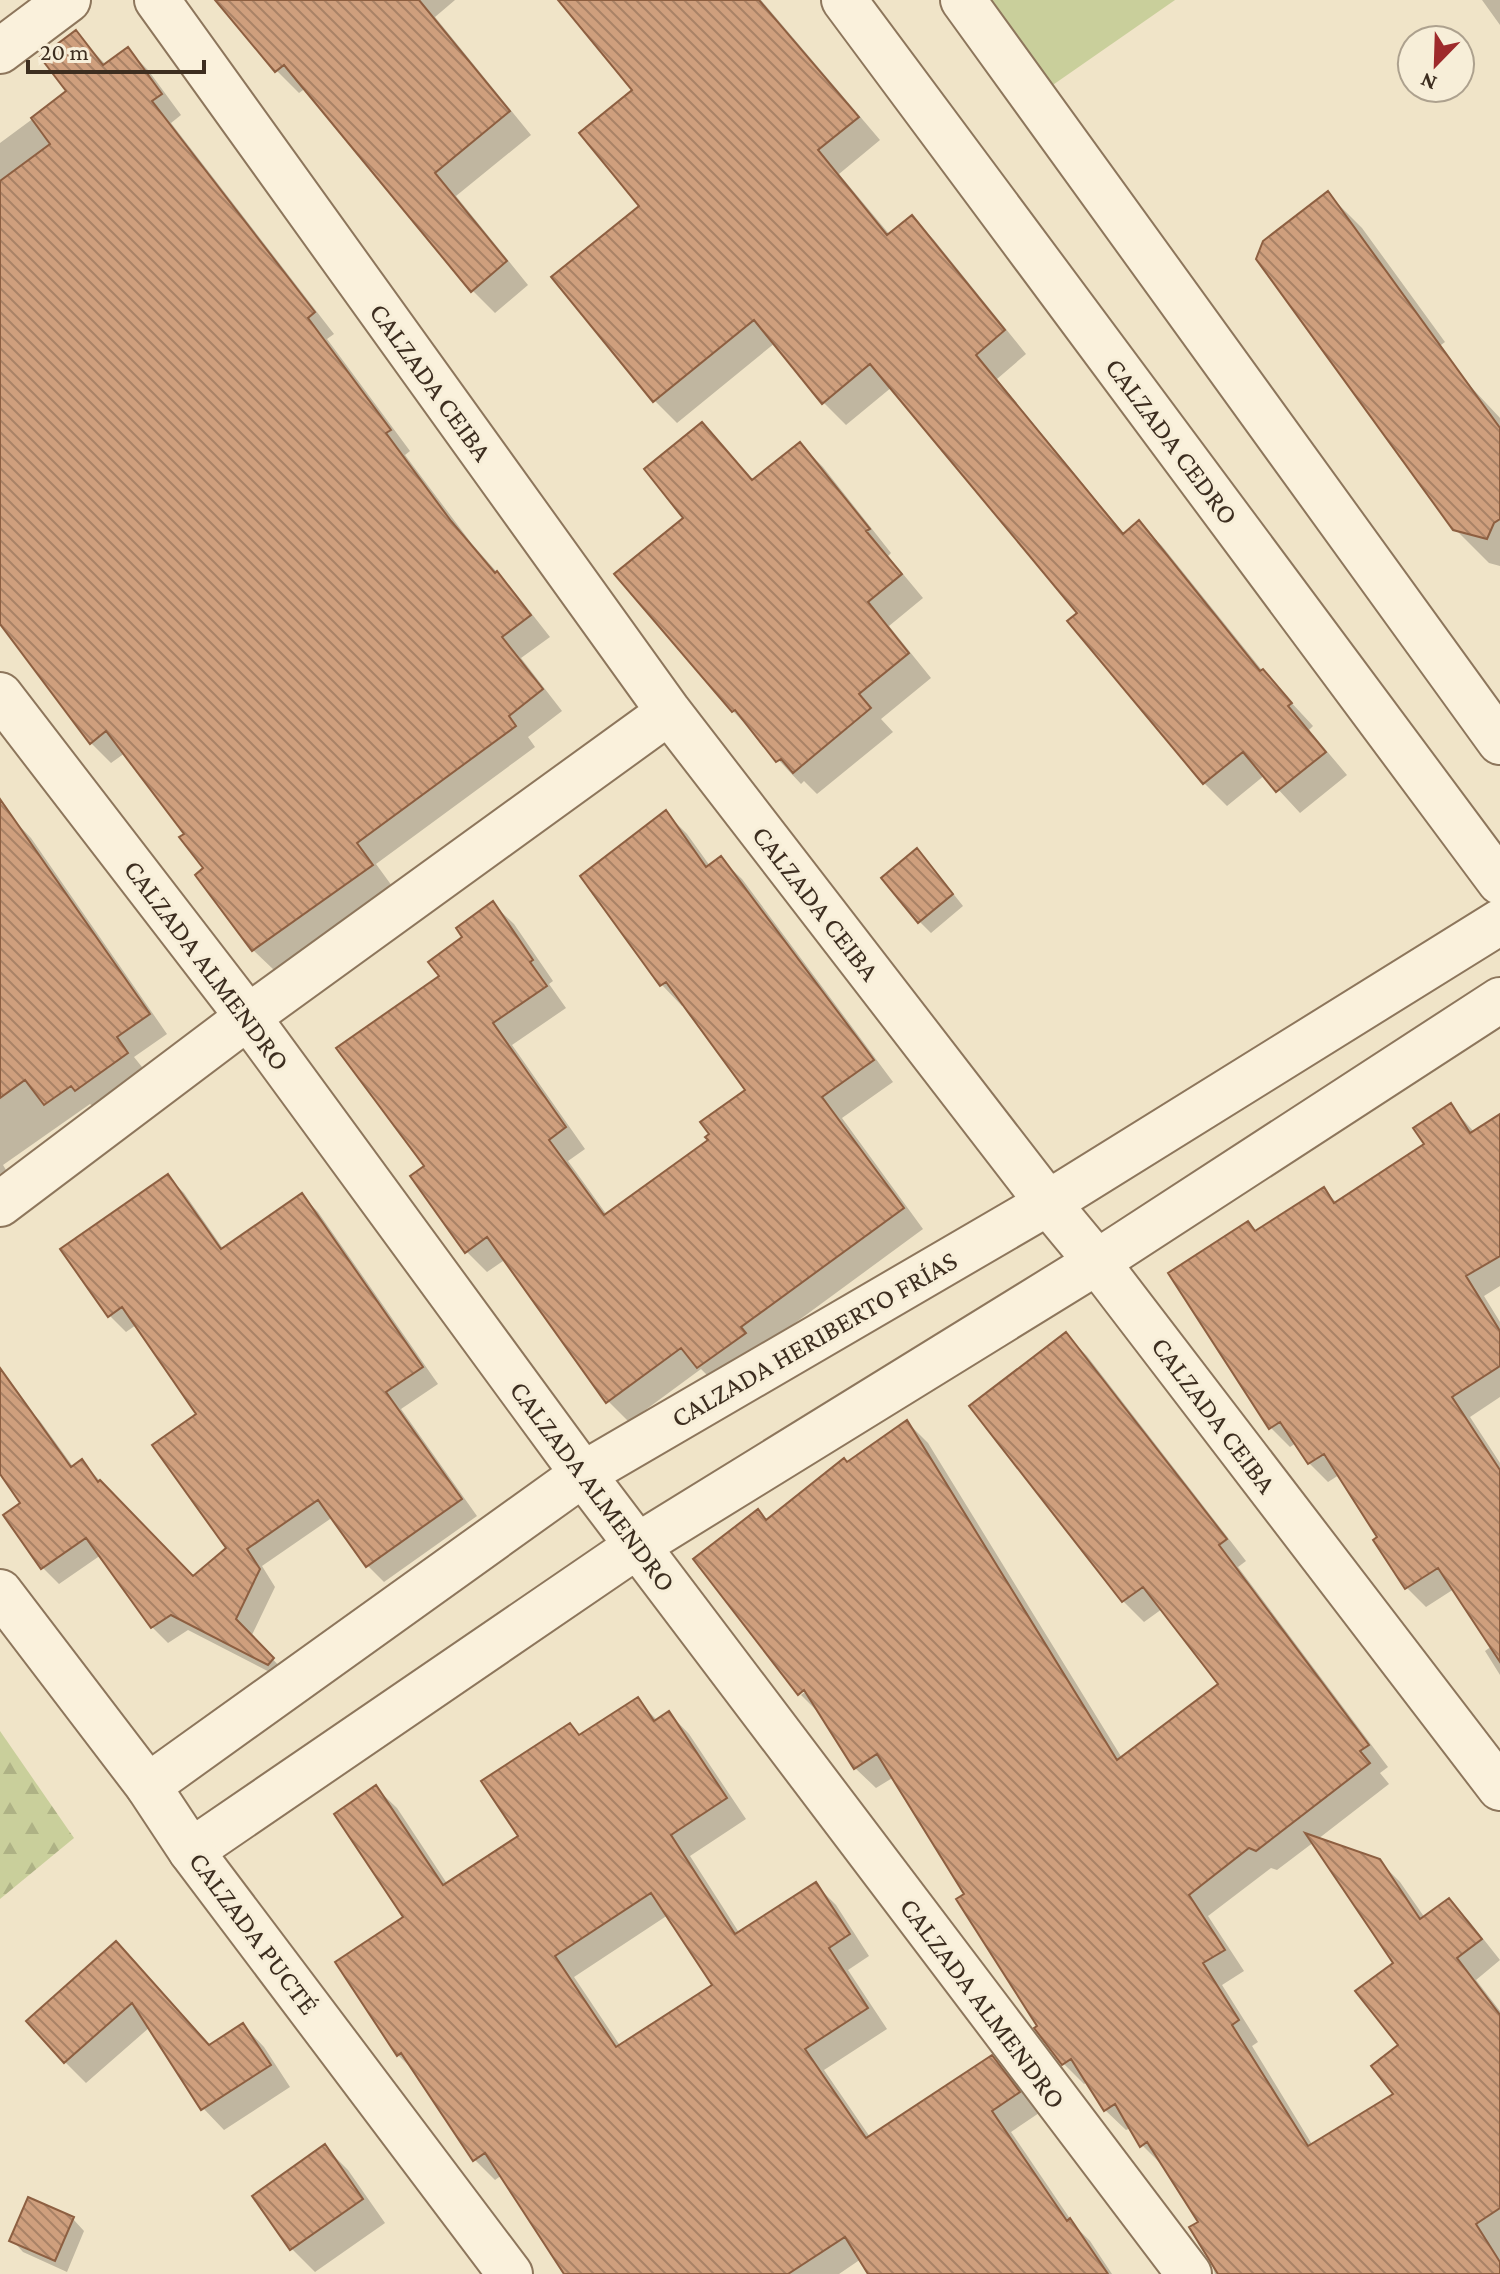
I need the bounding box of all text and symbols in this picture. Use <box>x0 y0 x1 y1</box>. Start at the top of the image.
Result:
scale bar <box>28 24 204 74</box>
north arrow <box>1396 24 1476 104</box>
text: 20 m <box>40 38 89 65</box>
text: N <box>1417 68 1440 96</box>
street label: CALZADA CEIBA <box>363 297 499 467</box>
street label: CALZADA CEDRO <box>1099 352 1245 530</box>
street label: CALZADA CEIBA <box>746 820 886 986</box>
street label: CALZADA ALMENDRO <box>118 854 296 1076</box>
street label: CALZADA HERIBERTO FRÍAS <box>666 1244 962 1434</box>
street label: CALZADA CEIBA <box>1145 1331 1283 1499</box>
street label: CALZADA ALMENDRO <box>504 1375 682 1597</box>
street label: CALZADA PUCTÉ <box>183 1846 325 2020</box>
street label: CALZADA ALMENDRO <box>894 1892 1072 2114</box>

